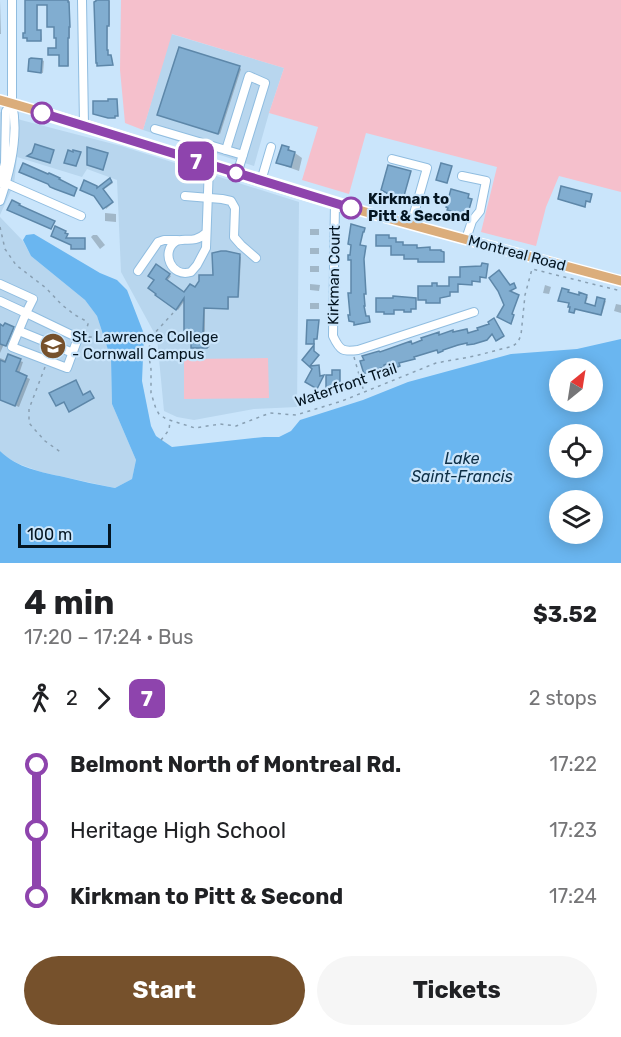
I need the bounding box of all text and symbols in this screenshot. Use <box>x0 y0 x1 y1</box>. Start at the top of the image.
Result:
unlabelled marker <box>31 102 53 124</box>
line badge: 7 <box>176 142 216 180</box>
text: 7 <box>190 149 202 174</box>
unlabelled marker <box>227 164 245 182</box>
place label: Kirkman to Pitt & Second <box>368 190 470 225</box>
marker: Kirkman to Pitt & Second <box>340 197 362 219</box>
street label: Kirkman Court <box>324 225 344 325</box>
street label: Montreal Road <box>466 231 568 275</box>
place label: St. Lawrence College - Cornwall Campus <box>72 328 218 363</box>
school or university icon: St. Lawrence College - Cornwall Campus <box>38 331 68 361</box>
north arrow <box>549 358 603 412</box>
map controls <box>549 358 603 544</box>
street label: Waterfront Trail <box>293 359 399 411</box>
button: locate <box>549 424 603 478</box>
water label: Lake Saint-Francis <box>411 449 513 486</box>
button: layers <box>549 490 603 544</box>
scale bar <box>18 521 111 548</box>
text: 100 m <box>27 525 72 544</box>
text: 4 min <box>24 583 114 622</box>
text: $3.52 <box>533 601 597 628</box>
text: 17:20 – 17:24 · Bus <box>24 625 194 649</box>
icon: walk <box>24 682 57 715</box>
icon: forward <box>87 682 120 715</box>
text: 2 <box>66 686 78 710</box>
text: 7 <box>141 686 153 711</box>
text: 2 stops <box>529 686 597 710</box>
text: Belmont North of Montreal Rd. <box>70 751 401 778</box>
text: 17:22 <box>550 752 597 776</box>
text: Heritage High School <box>70 817 286 844</box>
text: 17:23 <box>549 818 597 842</box>
text: Kirkman to Pitt & Second <box>70 883 343 910</box>
text: 17:24 <box>549 884 597 908</box>
button: Start <box>24 956 305 1025</box>
button: Tickets <box>317 956 597 1025</box>

